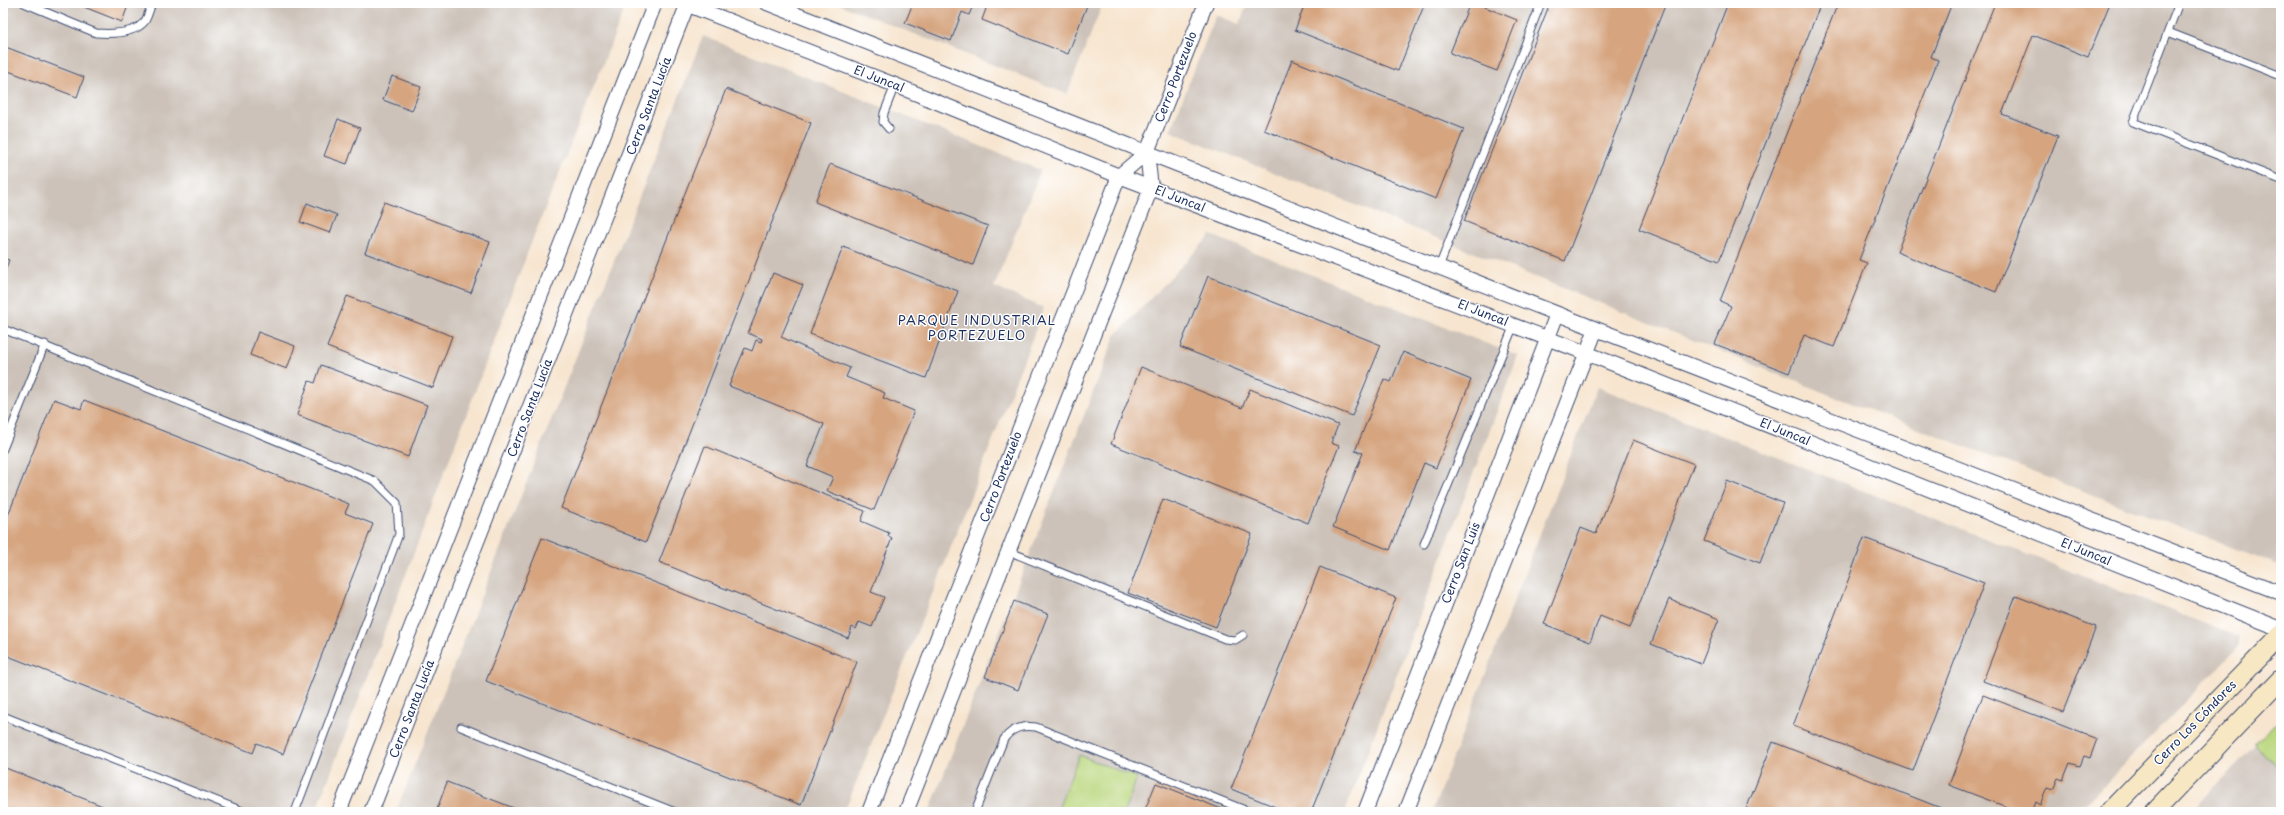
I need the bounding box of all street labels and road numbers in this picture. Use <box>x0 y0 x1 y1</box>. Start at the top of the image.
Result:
street label: Cerro Portezuelo <box>1149 28 1201 125</box>
street label: Cerro Santa Lucía <box>621 53 675 157</box>
street label: El Juncal <box>852 60 907 96</box>
street label: El Juncal <box>1153 180 1208 216</box>
street label: El Juncal <box>1456 294 1511 330</box>
street label: Cerro Santa Lucía <box>502 355 556 459</box>
street label: El Juncal <box>1758 413 1813 449</box>
street label: Cerro Portezuelo <box>974 428 1026 525</box>
street label: Cerro San Luis <box>1436 519 1484 606</box>
street label: El Juncal <box>2059 533 2114 569</box>
street label: Cerro Santa Lucía <box>384 656 438 760</box>
street label: Cerro Los Cóndores <box>2149 675 2240 769</box>

